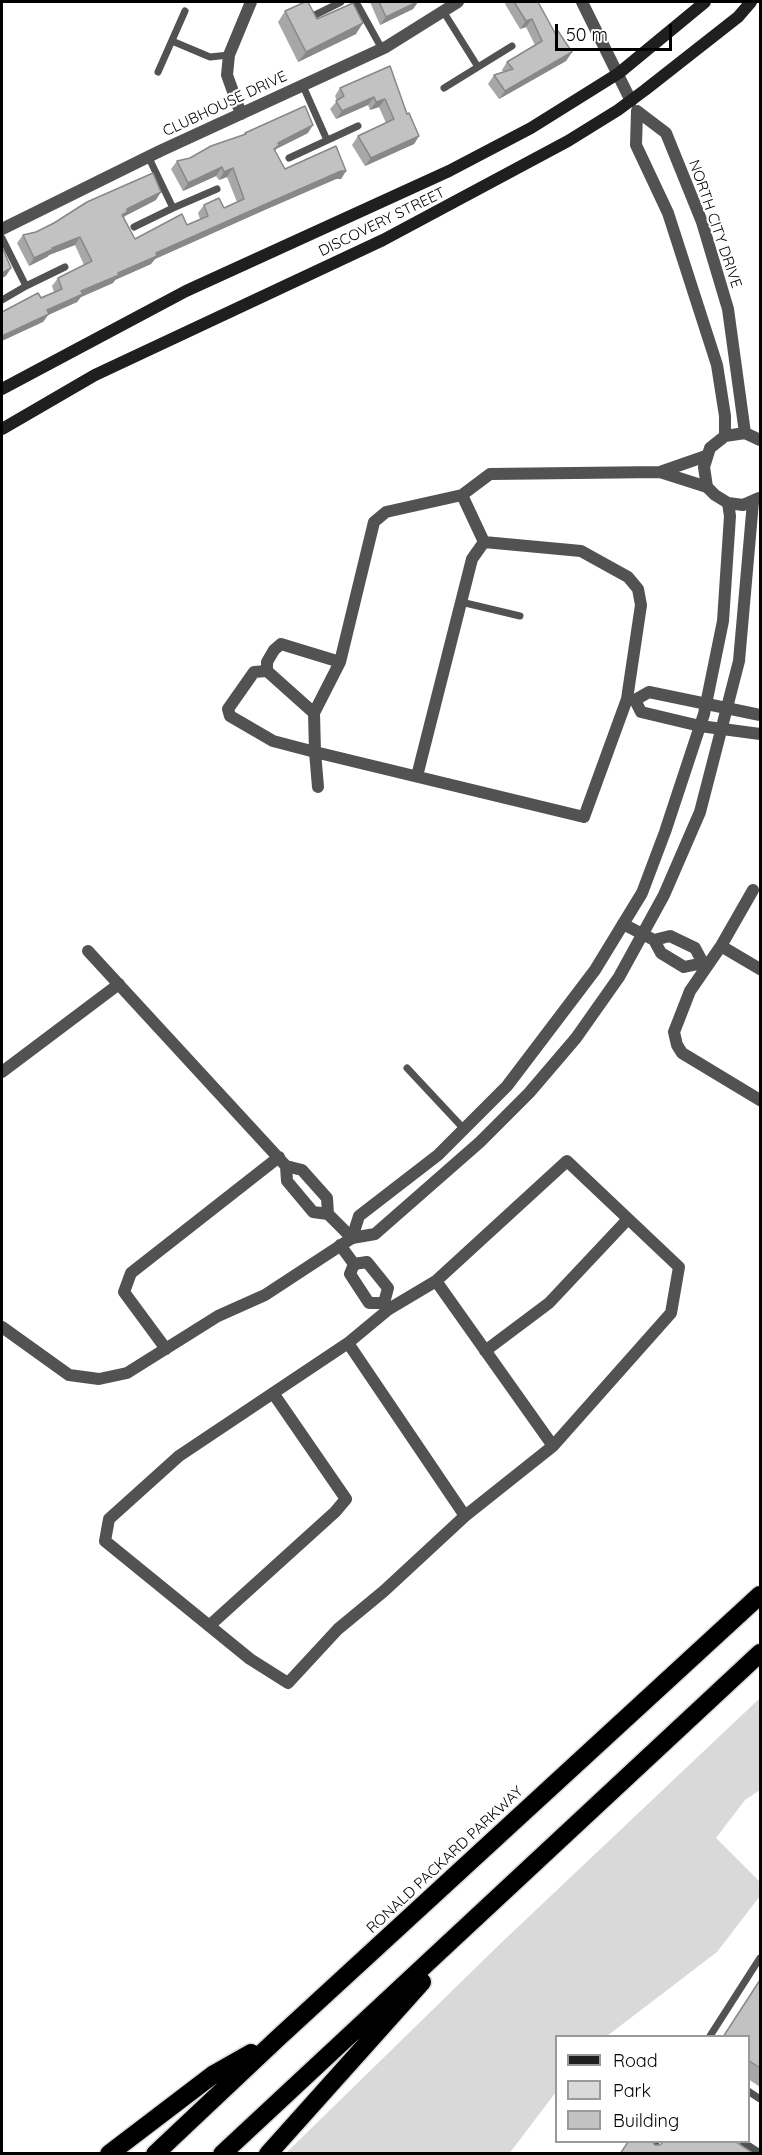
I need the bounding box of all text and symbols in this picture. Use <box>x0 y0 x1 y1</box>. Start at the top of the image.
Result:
scale bar <box>558 12 675 50</box>
text: 50 m <box>566 23 608 46</box>
street label: CLUBHOUSE DRIVE <box>160 67 290 141</box>
street label: NORTH CITY DRIVE <box>685 157 745 291</box>
street label: DISCOVERY STREET <box>316 184 448 260</box>
street label: RONALD PACKARD PARKWAY <box>363 1783 527 1937</box>
legend <box>555 2035 750 2143</box>
text: Road <box>613 2049 658 2072</box>
text: Park <box>613 2079 651 2102</box>
text: Building <box>613 2109 679 2132</box>

